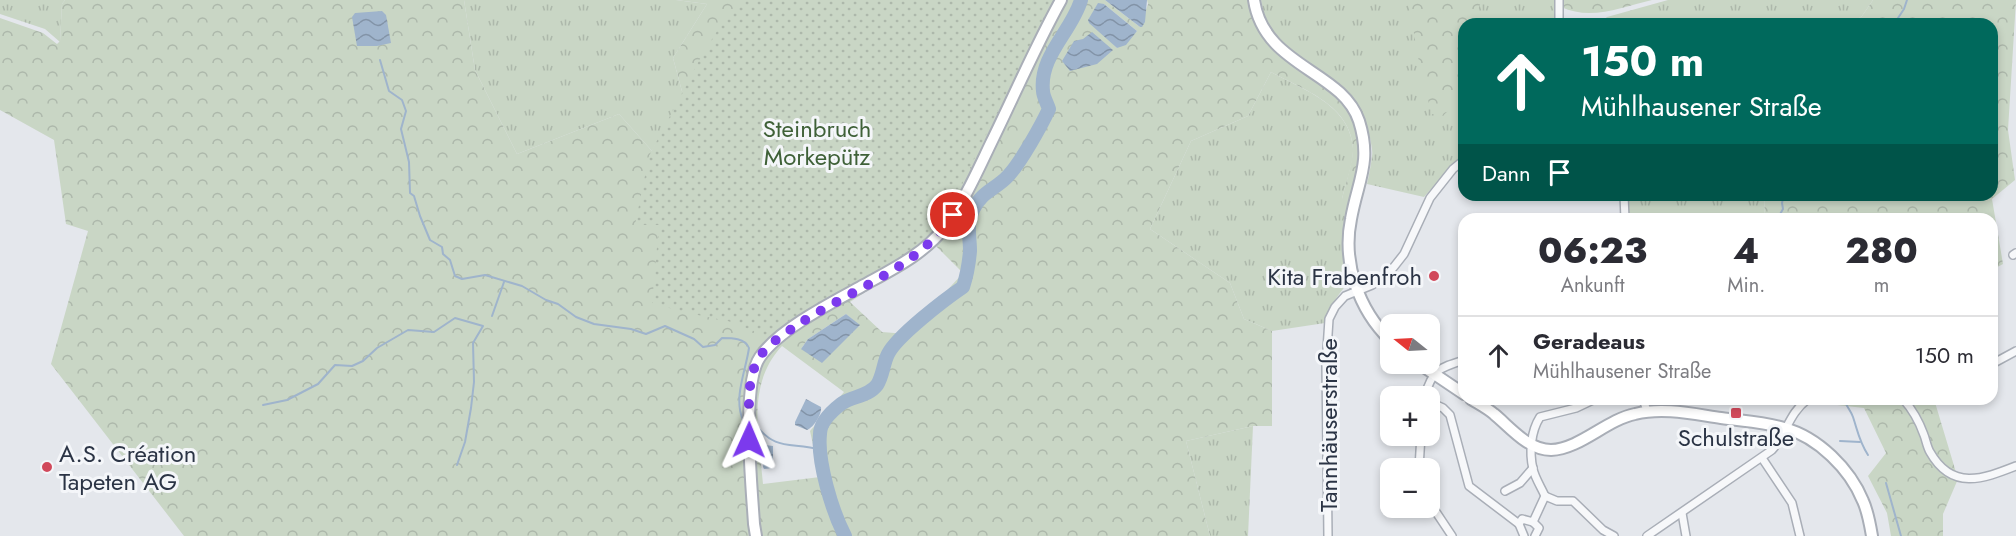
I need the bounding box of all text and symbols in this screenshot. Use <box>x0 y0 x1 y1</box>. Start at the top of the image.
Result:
text: 150 m <box>1581 31 1704 92</box>
icon: ahead <box>1482 42 1560 120</box>
text: Mühlhausener Straße <box>1581 87 1822 126</box>
park label: Steinbruch Morkepütz <box>763 111 871 174</box>
icon: arrive <box>1543 156 1576 189</box>
text: Dann <box>1482 157 1531 189</box>
pin <box>927 189 978 240</box>
icon: arrive <box>936 198 969 231</box>
text: 06:23 <box>1538 224 1647 276</box>
text: 4 <box>1733 224 1759 276</box>
text: 280 <box>1845 224 1918 276</box>
place label: Kita Frabenfroh <box>1267 259 1422 294</box>
marker: Kita Frabenfroh <box>1427 269 1441 283</box>
text: Ankunft <box>1561 271 1625 300</box>
text: Min. <box>1727 271 1765 300</box>
text: m <box>1874 271 1889 300</box>
north arrow <box>1380 314 1440 374</box>
map controls <box>1380 314 1440 518</box>
text: Geradeaus <box>1533 325 1645 357</box>
street label: Tannhäuserstraße <box>1311 338 1346 512</box>
icon: ahead <box>1482 339 1515 372</box>
text: 150 m <box>1915 339 1974 371</box>
text: Mühlhausener Straße <box>1533 357 1711 386</box>
button: + <box>1380 386 1440 446</box>
marker: Schulstraße <box>1729 406 1743 420</box>
position arrow <box>717 408 781 472</box>
place label: Schulstraße <box>1678 420 1794 455</box>
place label: A.S. Création Tapeten AG <box>59 436 196 499</box>
button: − <box>1380 458 1440 518</box>
marker: A.S. Création Tapeten AG <box>40 460 54 474</box>

